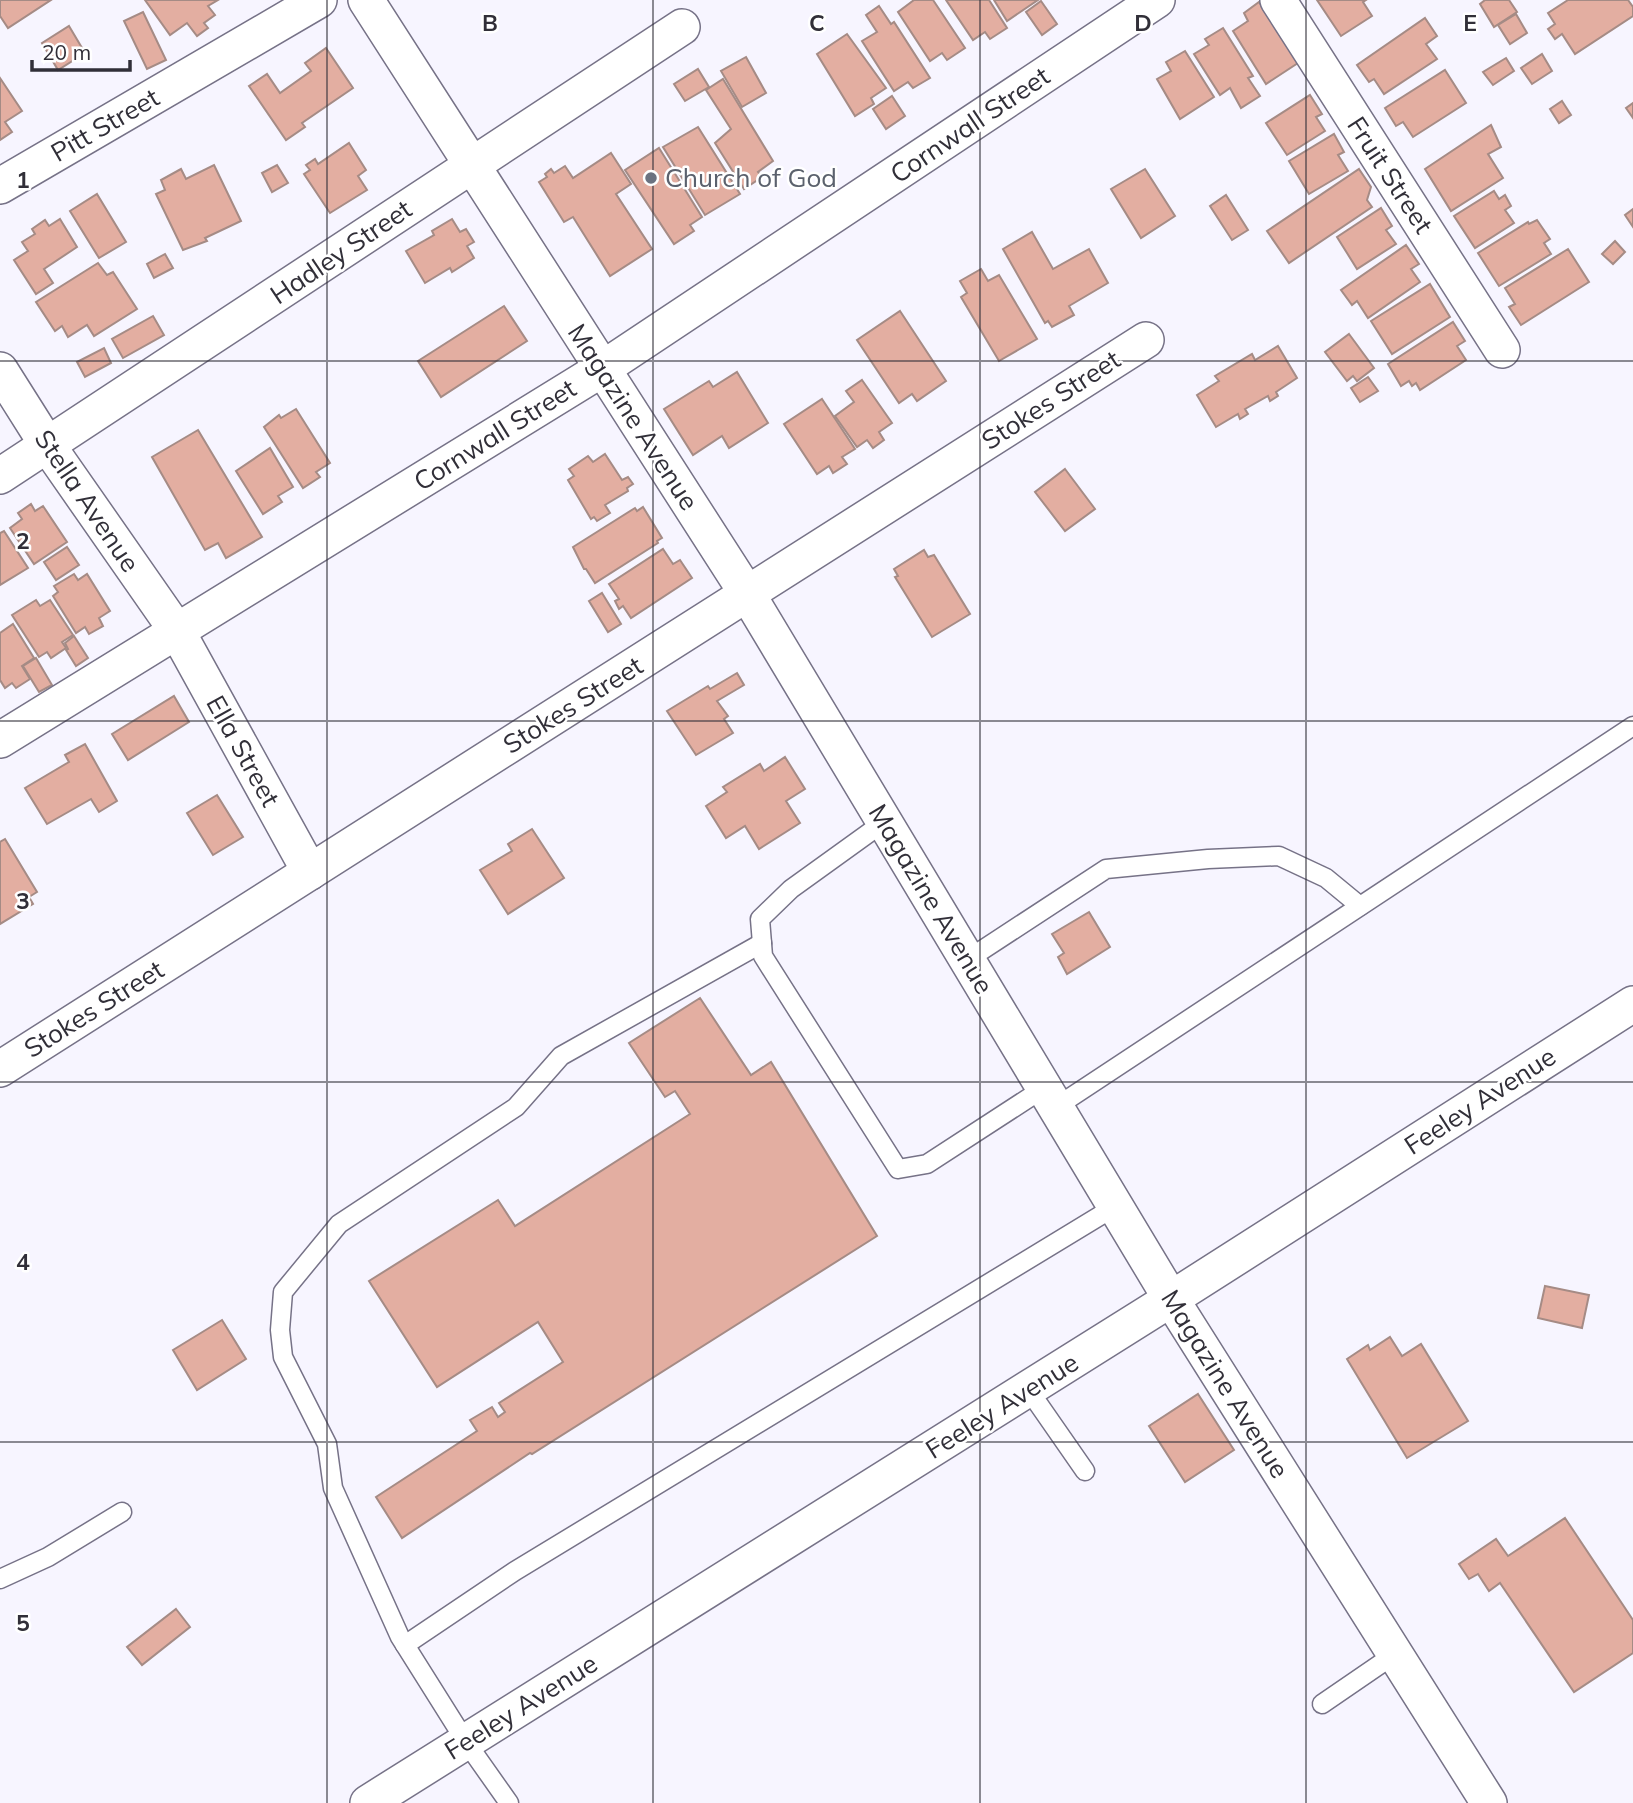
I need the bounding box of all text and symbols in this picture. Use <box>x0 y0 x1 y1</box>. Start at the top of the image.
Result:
text: B <box>482 8 498 37</box>
text: C <box>809 8 825 37</box>
text: D <box>1134 8 1152 37</box>
text: E <box>1463 8 1477 37</box>
scale bar <box>32 28 130 72</box>
text: 20 m <box>42 39 91 65</box>
street label: Cornwall Street <box>884 59 1056 190</box>
street label: Pitt Street <box>45 80 165 169</box>
street label: Fruit Street <box>1340 110 1440 239</box>
place label: Church of God <box>665 161 837 194</box>
text: 1 <box>16 165 30 194</box>
marker: Church of God <box>643 170 659 186</box>
street label: Hadley Street <box>264 192 418 311</box>
street label: Magazine Avenue <box>561 317 706 516</box>
street label: Stokes Street <box>975 343 1126 457</box>
street label: Cornwall Street <box>407 371 582 498</box>
street label: Stella Avenue <box>28 423 147 578</box>
text: 2 <box>16 526 30 555</box>
street label: Stokes Street <box>497 649 649 761</box>
street label: Ella Street <box>199 689 287 812</box>
street label: Magazine Avenue <box>862 798 1001 1000</box>
text: 3 <box>16 886 30 915</box>
street label: Stokes Street <box>18 953 170 1065</box>
street label: Feeley Avenue <box>1398 1039 1562 1162</box>
text: 4 <box>16 1247 30 1276</box>
street label: Magazine Avenue <box>1154 1284 1297 1484</box>
street label: Feeley Avenue <box>919 1346 1084 1466</box>
text: 5 <box>16 1608 30 1637</box>
street label: Feeley Avenue <box>438 1647 603 1767</box>

